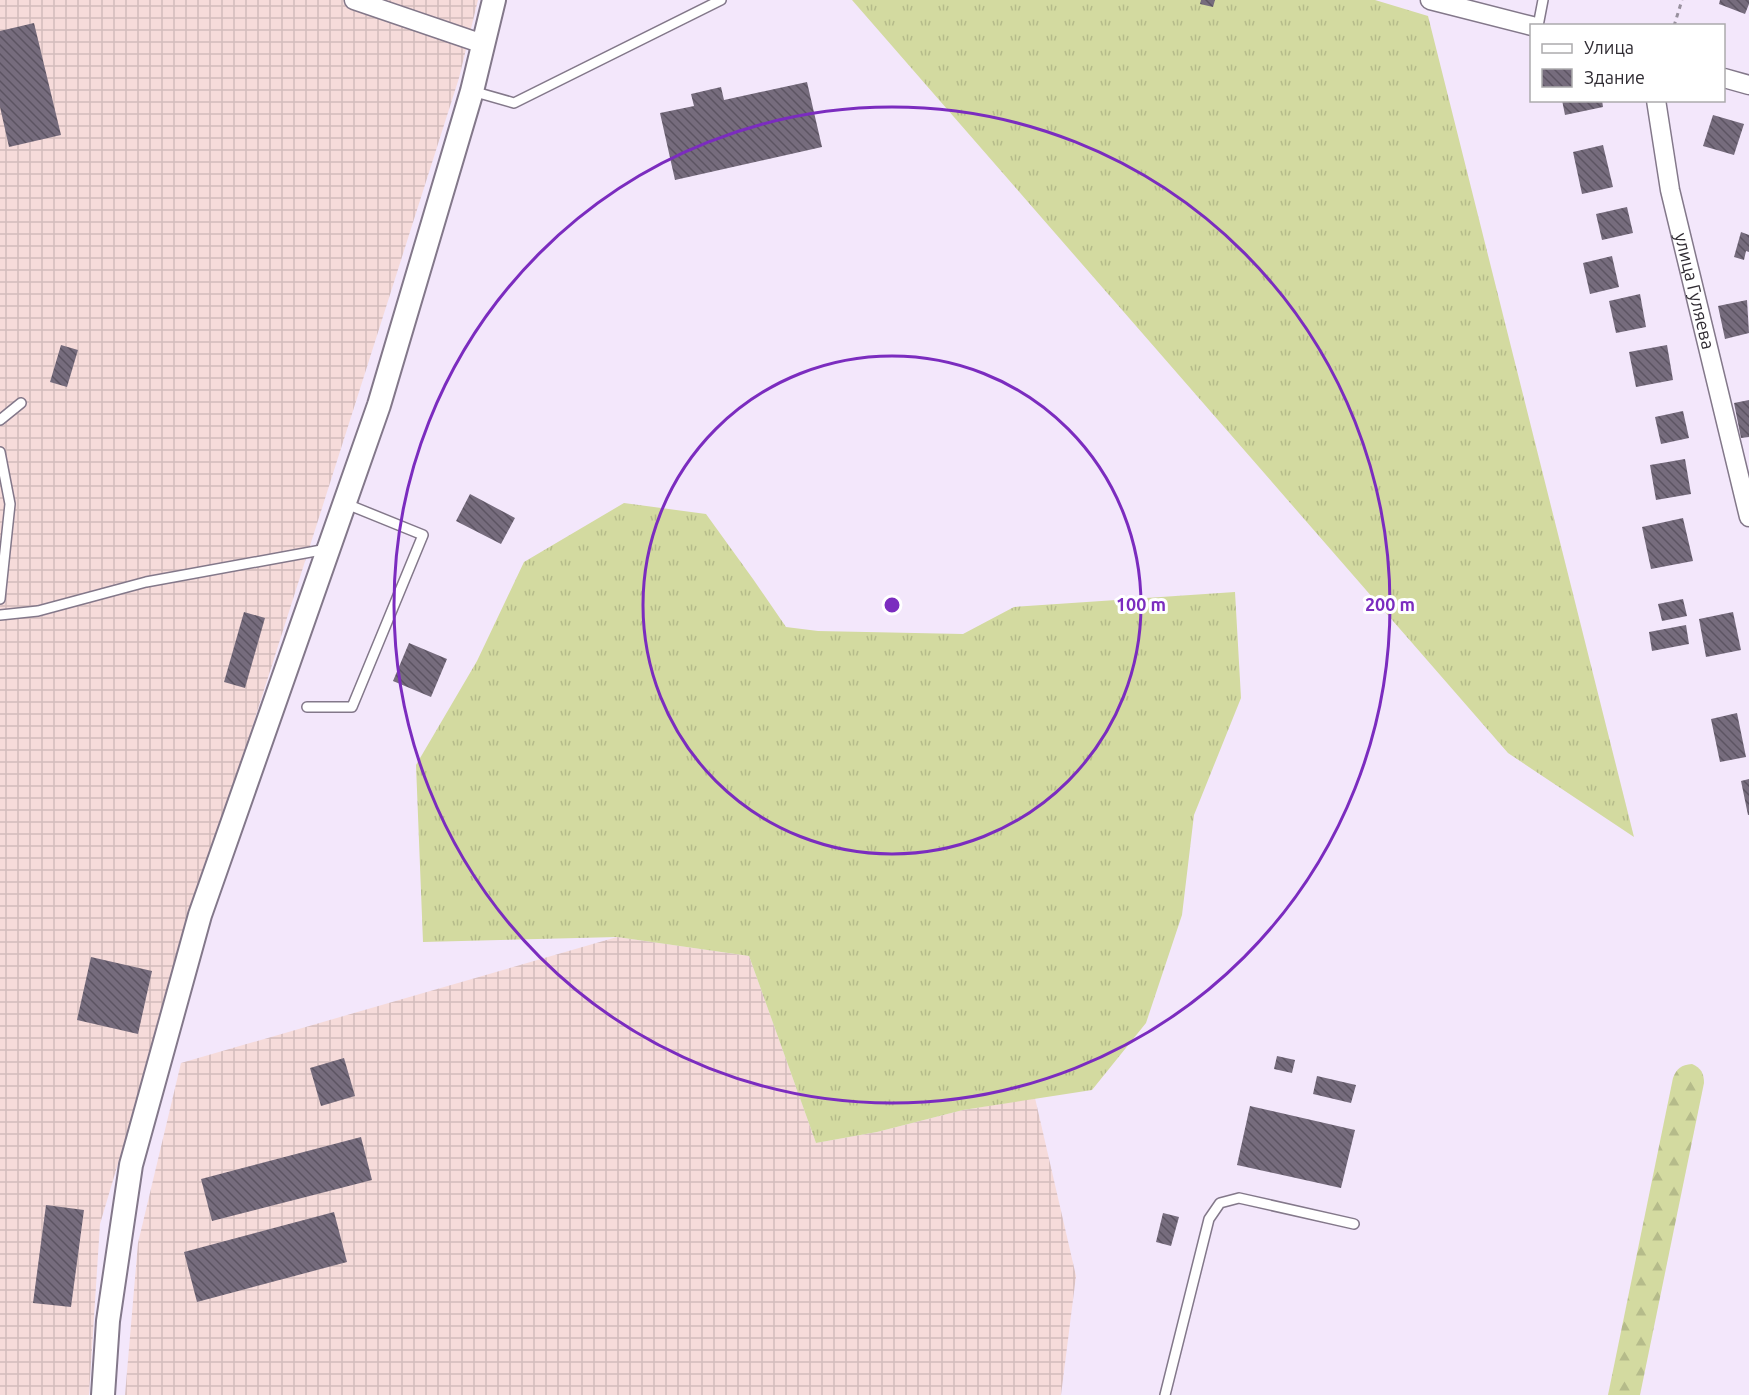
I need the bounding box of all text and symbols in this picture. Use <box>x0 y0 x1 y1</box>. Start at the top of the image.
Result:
legend <box>1530 24 1725 102</box>
text: Улица <box>1584 37 1634 57</box>
text: Здание <box>1584 67 1645 87</box>
street label: улица Гуляева <box>1672 230 1719 351</box>
text: 100 m <box>1116 594 1166 614</box>
text: 200 m <box>1365 594 1415 614</box>
centre of rings <box>882 595 902 615</box>

